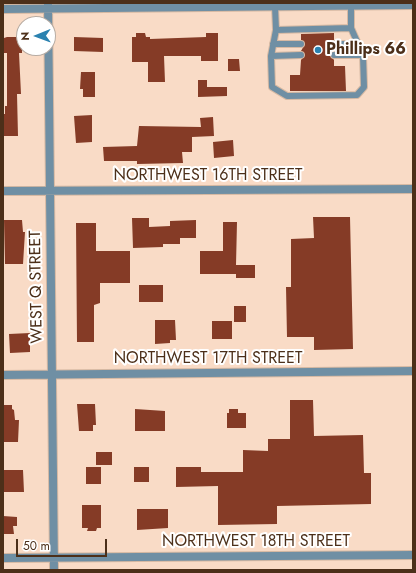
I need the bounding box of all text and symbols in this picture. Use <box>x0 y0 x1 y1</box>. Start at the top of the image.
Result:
north arrow <box>16 16 56 56</box>
text: N <box>17 32 33 41</box>
place label: Phillips 66 <box>326 40 406 60</box>
marker: Phillips 66 <box>313 45 323 55</box>
street label: NORTHWEST 16TH STREET <box>114 166 302 186</box>
street label: WEST Q STREET <box>26 230 48 344</box>
street label: NORTHWEST 17TH STREET <box>114 349 302 369</box>
scale bar <box>18 531 109 557</box>
street label: NORTHWEST 18TH STREET <box>162 532 350 552</box>
text: 50 m <box>23 537 50 555</box>

